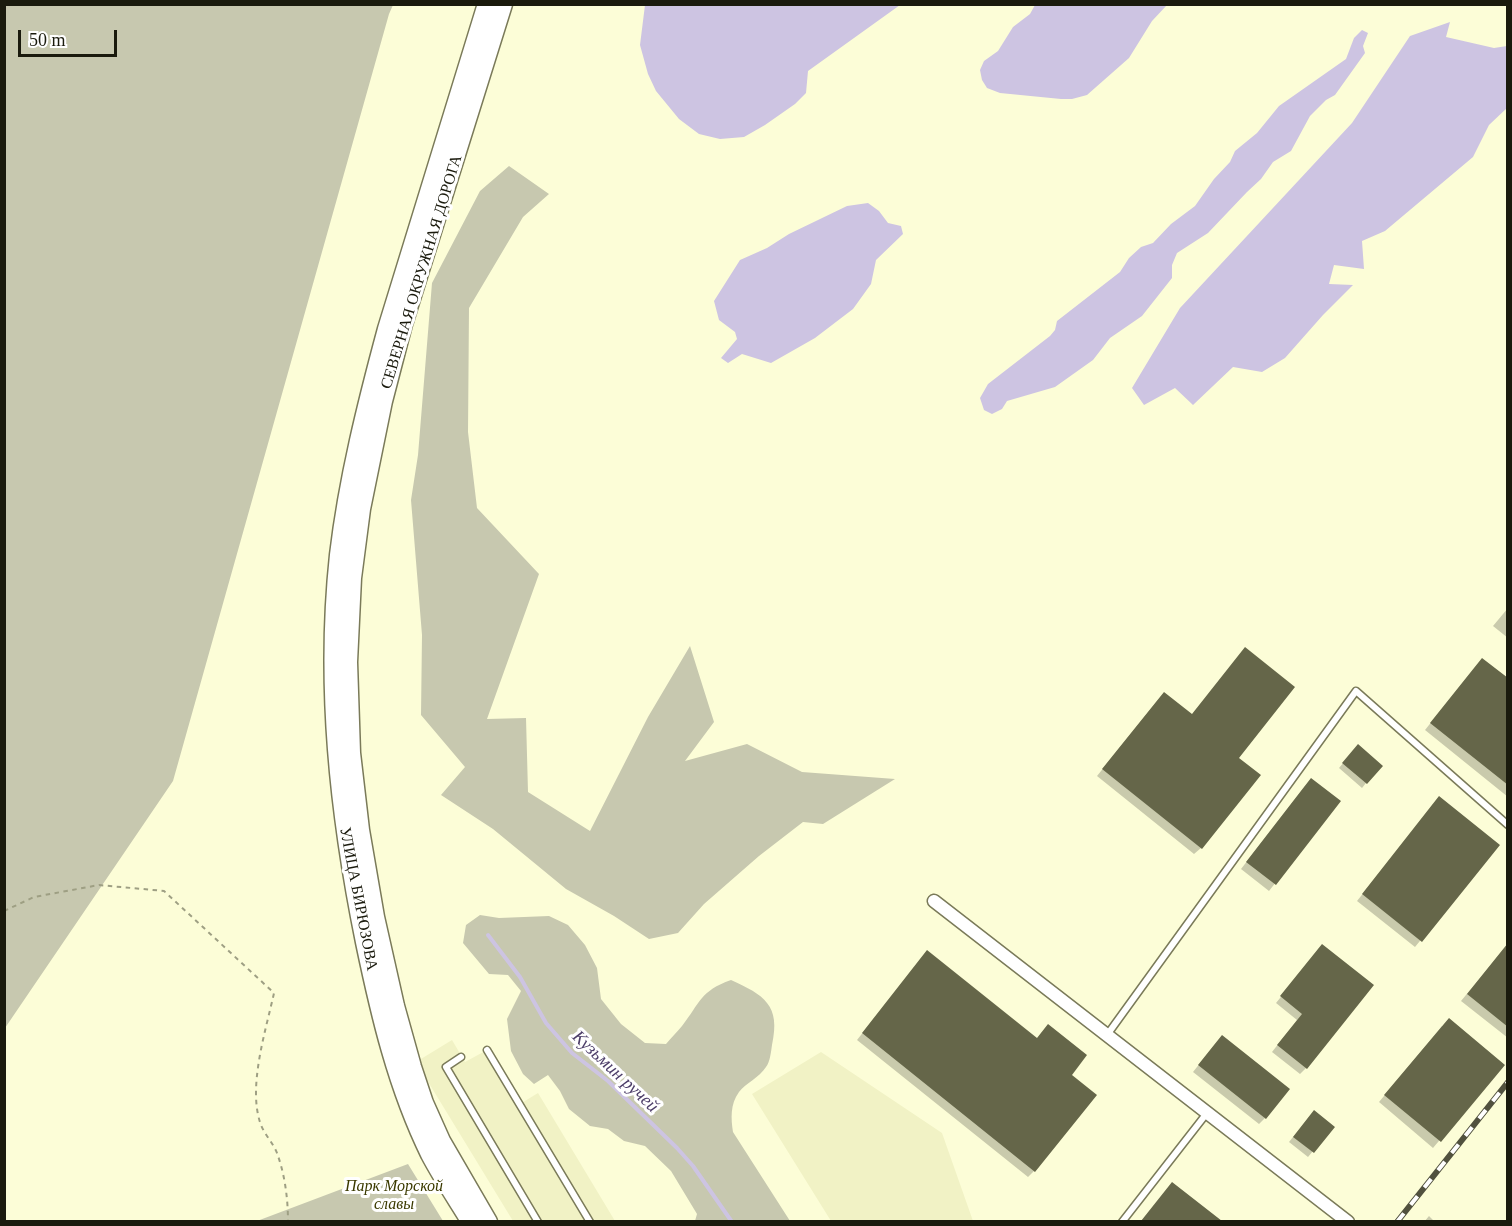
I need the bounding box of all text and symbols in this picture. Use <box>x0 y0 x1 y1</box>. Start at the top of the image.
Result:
scale bar <box>21 18 120 56</box>
text: 50 m <box>29 30 66 50</box>
street label: СЕВЕРНАЯ ОКРУЖНАЯ ДОРОГА <box>377 153 467 391</box>
street label: УЛИЦА БИРЮЗОВА <box>335 826 381 972</box>
water label: Кузьмин ручей <box>567 1026 663 1118</box>
park label: Парк Морской славы <box>345 1177 443 1215</box>

